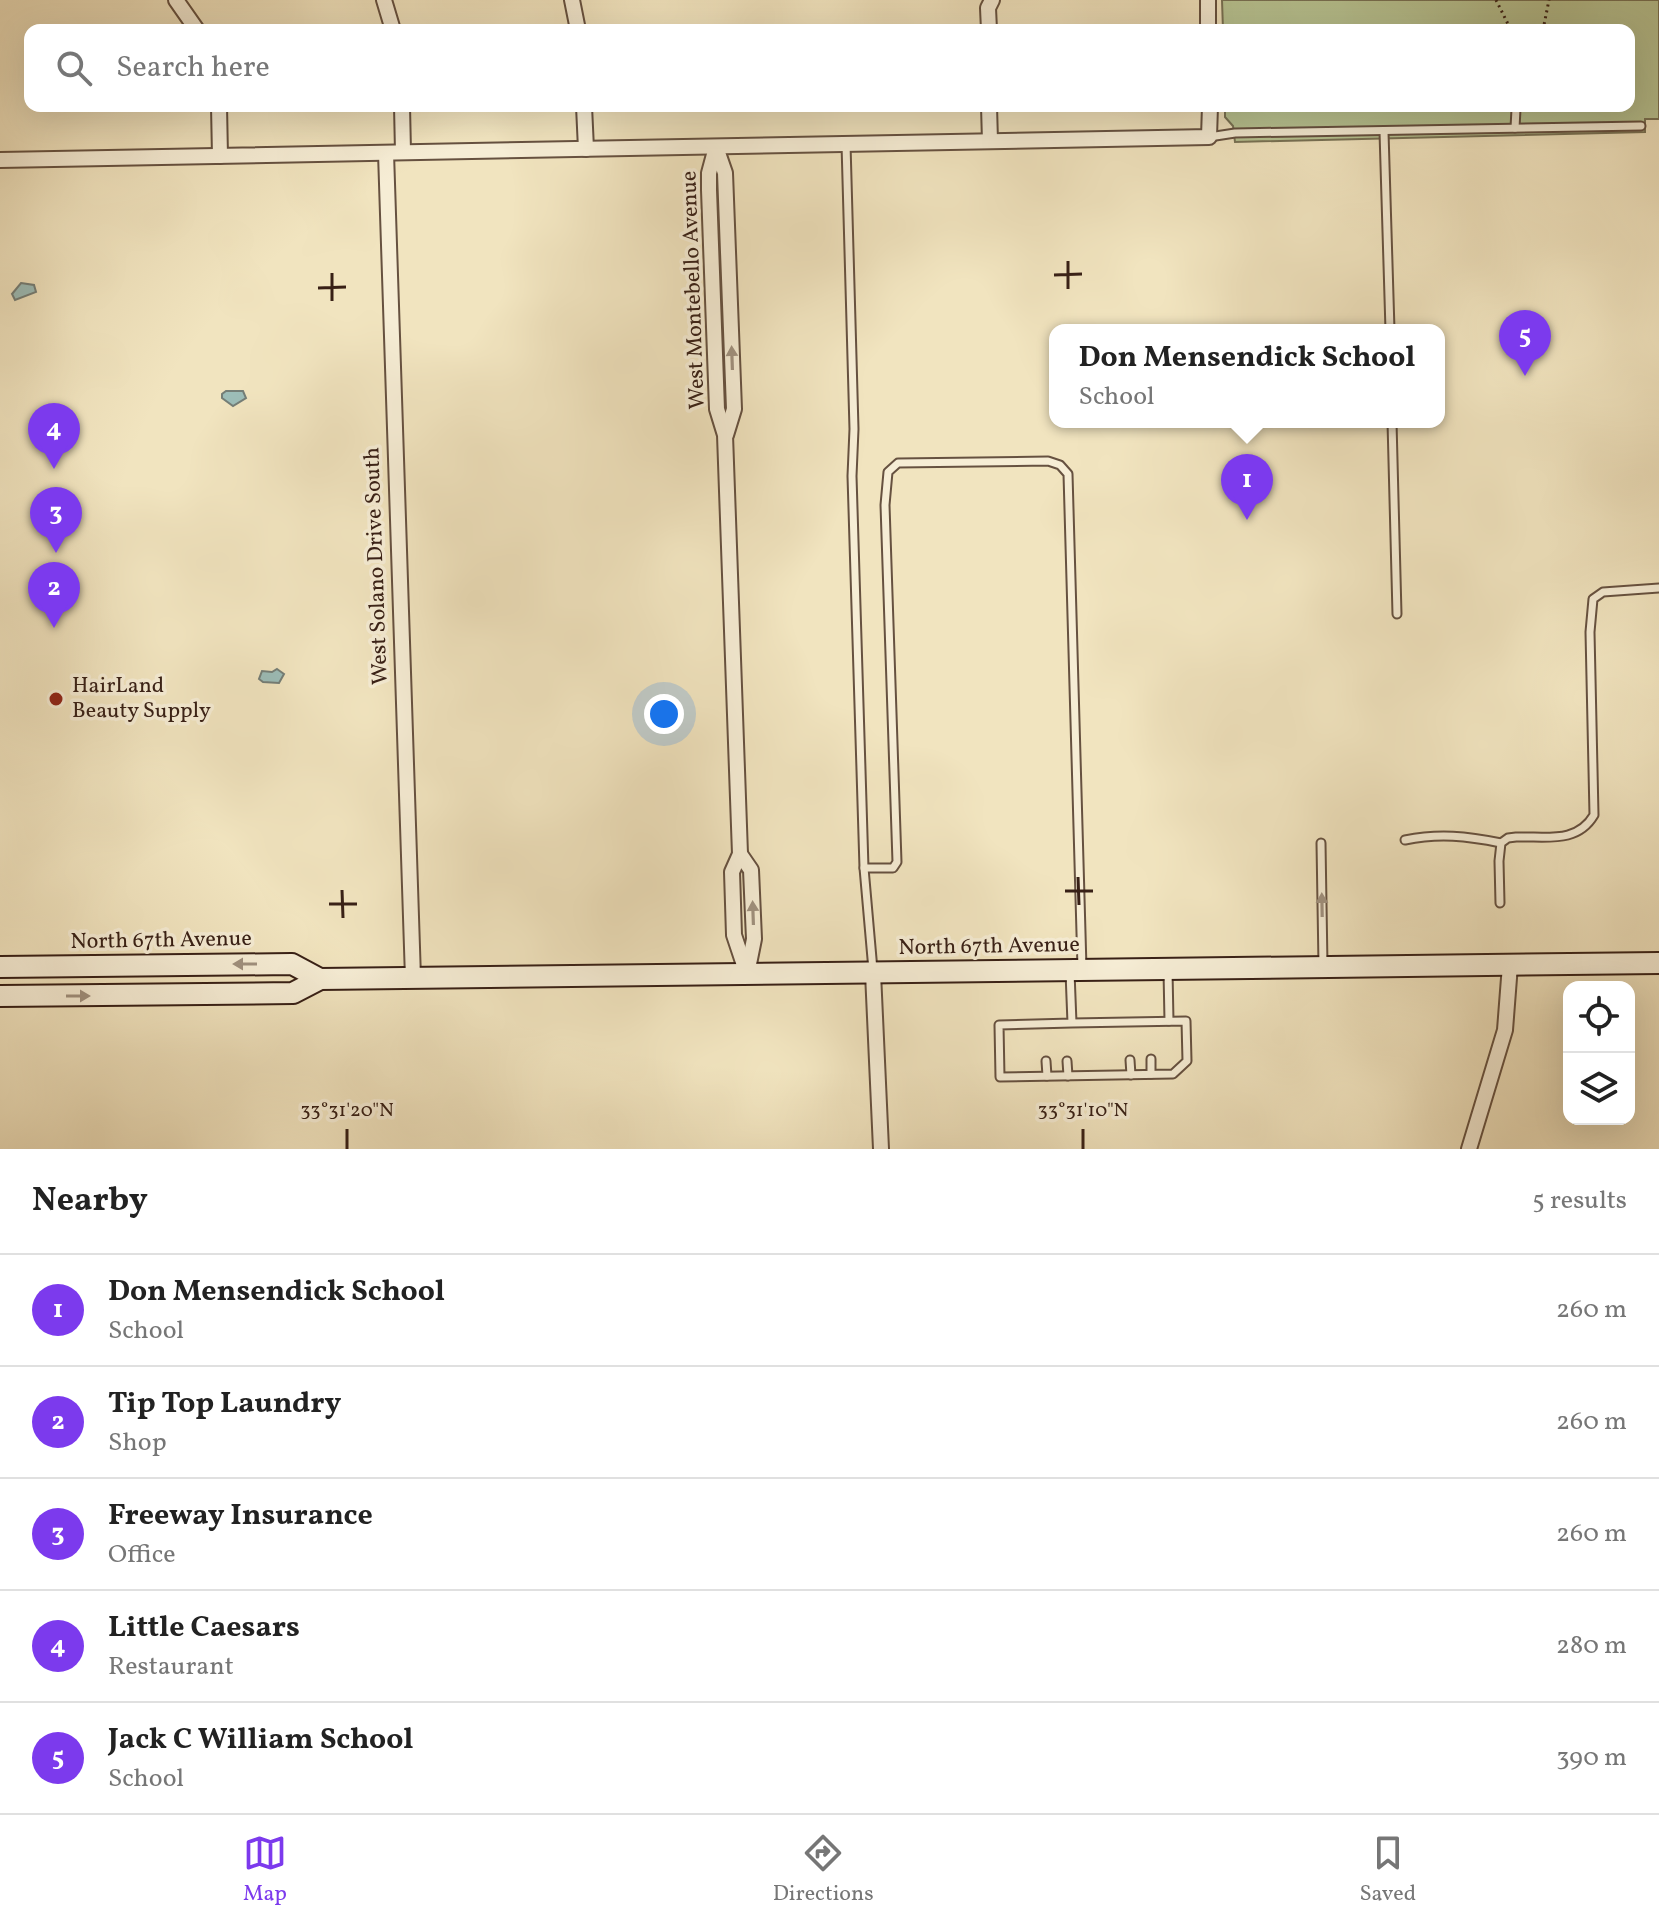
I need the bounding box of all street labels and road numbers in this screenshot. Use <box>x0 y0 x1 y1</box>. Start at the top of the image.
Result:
street label: West Montebello Avenue <box>674 170 714 410</box>
street label: West Solano Drive South <box>357 447 397 685</box>
street label: North 67th Avenue <box>70 924 252 958</box>
street label: North 67th Avenue <box>898 930 1080 964</box>

